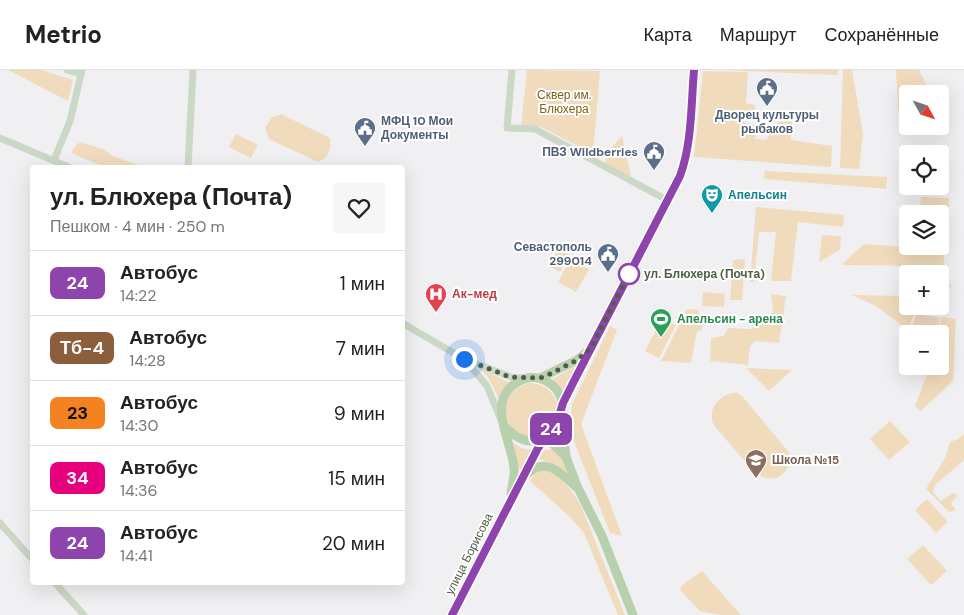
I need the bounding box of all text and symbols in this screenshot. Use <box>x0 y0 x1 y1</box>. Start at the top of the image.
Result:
text: Metrio <box>25 19 102 50</box>
text: Карта <box>644 23 692 47</box>
text: Маршрут <box>720 23 796 47</box>
text: Сохранённые <box>824 23 939 47</box>
public building icon: Дворец культуры рыбаков <box>755 76 779 107</box>
north arrow <box>899 85 949 135</box>
map controls <box>899 85 949 375</box>
park label: Сквер им. Блюхера <box>537 87 591 117</box>
place label: Дворец культуры рыбаков <box>715 107 819 137</box>
place label: МФЦ 10 Мои Документы <box>381 113 453 143</box>
public building icon: МФЦ 10 Мои Документы <box>353 116 377 147</box>
public building icon: ПВЗ Wildberries <box>642 140 666 171</box>
place label: ПВЗ Wildberries <box>542 144 638 160</box>
button: locate <box>899 145 949 195</box>
text: ул. Блюхера (Почта) <box>50 181 292 212</box>
button: heart <box>333 182 385 234</box>
theatre icon: Апельсин <box>700 183 724 214</box>
place label: Апельсин <box>728 187 787 203</box>
button: layers <box>899 205 949 255</box>
text: Пешком · 4 мин · 250 m <box>50 216 225 237</box>
place label: Севастополь 299014 <box>514 239 592 269</box>
public building icon: Севастополь 299014 <box>596 242 620 273</box>
text: Автобус <box>120 260 198 285</box>
marker: ул. Блюхера (Почта) <box>618 263 640 285</box>
button: + <box>899 265 949 315</box>
place label: ул. Блюхера (Почта) <box>644 266 765 282</box>
text: 24 <box>67 271 88 295</box>
text: 1 мин <box>340 271 385 296</box>
hospital icon: Ак-мед <box>424 282 448 313</box>
text: 14:22 <box>120 285 156 306</box>
place label: Ак-мед <box>452 286 497 302</box>
sports icon: Апельсин - арена <box>649 307 673 338</box>
place label: Апельсин - арена <box>677 311 783 327</box>
text: Автобус <box>129 325 207 350</box>
button: − <box>899 325 949 375</box>
text: Тб-4 <box>60 336 104 360</box>
text: 7 мин <box>336 336 385 361</box>
your location <box>452 347 477 372</box>
text: 14:28 <box>129 350 166 371</box>
text: Автобус <box>120 390 198 415</box>
text: 23 <box>67 401 88 425</box>
text: 9 мин <box>334 401 385 426</box>
line badge: 24 <box>528 413 574 445</box>
text: 14:30 <box>120 415 158 436</box>
text: 24 <box>540 417 562 441</box>
school or university icon: Школа №15 <box>744 448 768 479</box>
place label: Школа №15 <box>772 452 839 468</box>
text: Автобус <box>120 455 198 480</box>
text: 34 <box>66 466 89 490</box>
text: 15 мин <box>328 466 385 491</box>
text: 14:36 <box>120 480 157 501</box>
street label: улица Борисова <box>441 510 497 598</box>
text: Автобус <box>120 520 198 545</box>
text: 24 <box>67 531 88 555</box>
text: 20 мин <box>322 531 385 556</box>
text: 14:41 <box>120 545 153 566</box>

